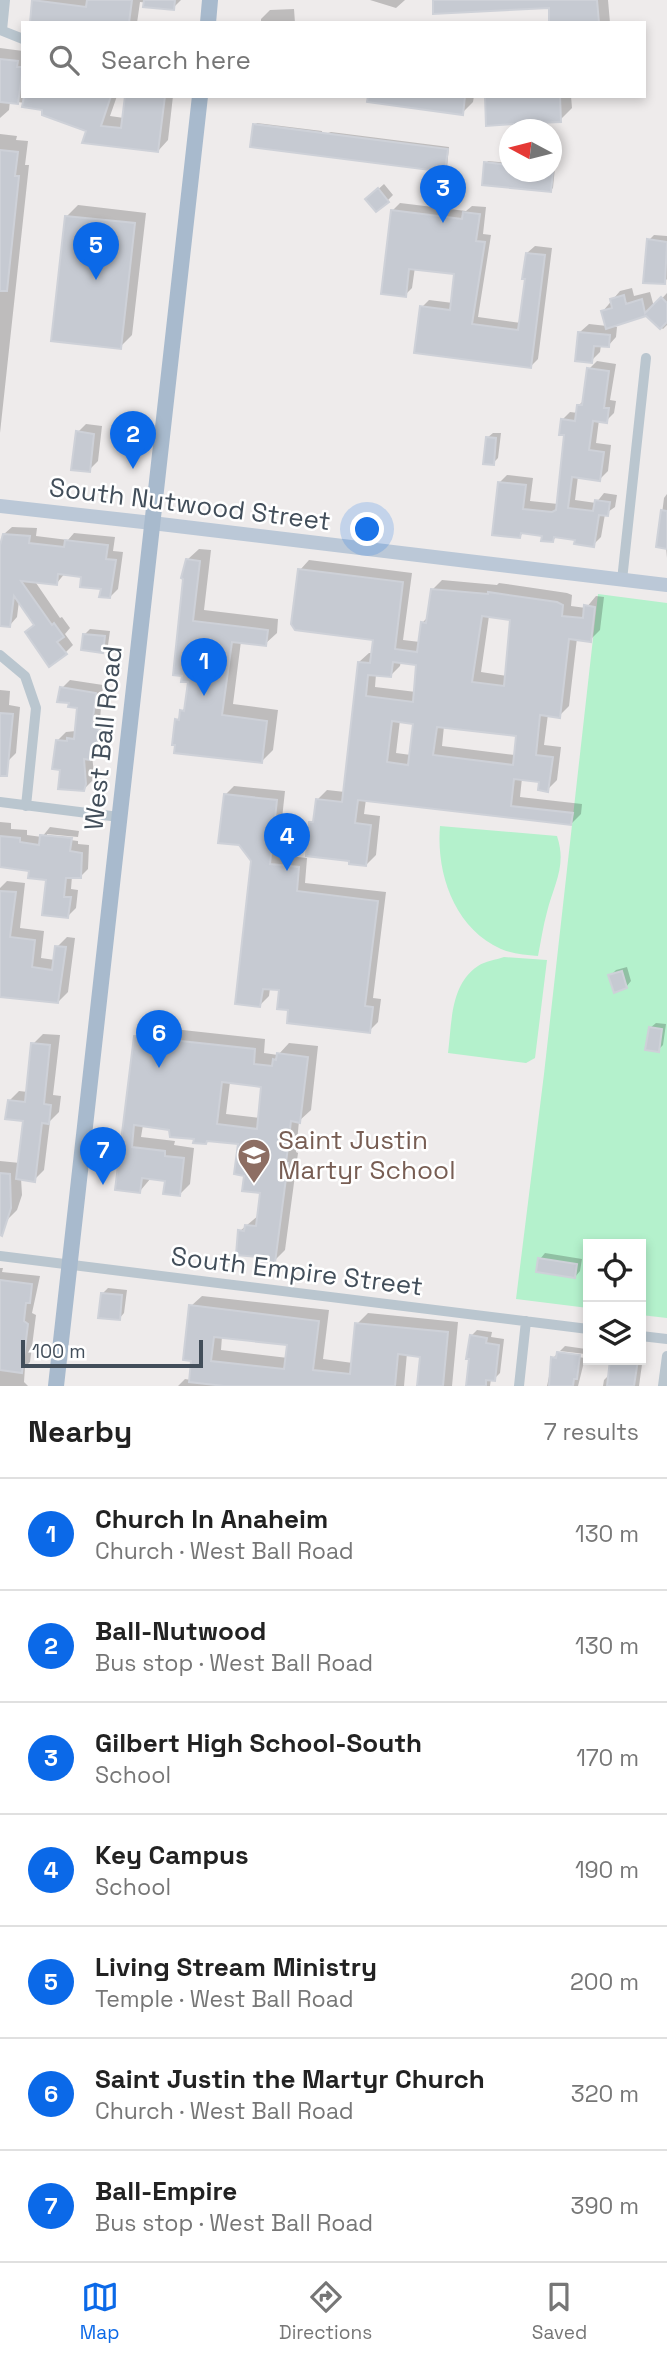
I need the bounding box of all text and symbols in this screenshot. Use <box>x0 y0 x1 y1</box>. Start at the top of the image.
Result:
search box <box>21 21 646 98</box>
icon: search <box>45 41 83 79</box>
text: Search here <box>101 43 251 77</box>
north arrow <box>499 119 562 182</box>
pin: 3 <box>420 165 466 223</box>
pin: 5 <box>73 222 119 280</box>
pin: 2 <box>110 411 156 469</box>
street label: South Nutwood Street <box>47 470 333 538</box>
your location <box>350 512 384 546</box>
pin: 1 <box>181 638 227 696</box>
street label: West Ball Road <box>76 644 130 832</box>
pin: 4 <box>264 813 310 871</box>
pin: 6 <box>136 1010 182 1068</box>
place label: Saint Justin Martyr School <box>278 1123 456 1187</box>
pin: 7 <box>80 1127 126 1185</box>
school or university icon: Saint Justin Martyr School <box>235 1136 273 1185</box>
street label: South Empire Street <box>169 1239 425 1303</box>
map controls <box>583 1239 646 1365</box>
button: locate <box>583 1239 646 1302</box>
button: layers <box>583 1302 646 1365</box>
scale bar <box>21 1337 203 1369</box>
text: 100 m <box>32 1339 86 1364</box>
text: Nearby <box>28 1412 132 1451</box>
text: 7 results <box>544 1417 639 1447</box>
text: Church In Anaheim <box>95 1502 328 1536</box>
text: 1 <box>46 1519 56 1549</box>
text: 130 m <box>575 1519 639 1549</box>
text: Church · West Ball Road <box>95 1536 354 1566</box>
text: Ball-Nutwood <box>95 1614 266 1648</box>
text: 2 <box>44 1631 58 1661</box>
text: 130 m <box>575 1631 639 1661</box>
text: Bus stop · West Ball Road <box>95 1648 373 1678</box>
text: Gilbert High School-South <box>95 1726 422 1760</box>
text: 3 <box>44 1743 58 1773</box>
text: 170 m <box>576 1743 639 1773</box>
text: School <box>95 1760 171 1790</box>
text: Key Campus <box>95 1838 249 1872</box>
text: 4 <box>44 1855 58 1885</box>
text: 190 m <box>575 1855 639 1885</box>
text: School <box>95 1872 171 1902</box>
text: Living Stream Ministry <box>95 1950 377 1984</box>
text: 5 <box>44 1967 58 1997</box>
text: 200 m <box>570 1967 639 1997</box>
text: Temple · West Ball Road <box>95 1984 353 2014</box>
text: Saint Justin the Martyr Church <box>95 2062 485 2096</box>
text: 6 <box>44 2079 58 2109</box>
text: 320 m <box>571 2079 639 2109</box>
text: Church · West Ball Road <box>95 2096 354 2126</box>
text: Ball-Empire <box>95 2174 237 2208</box>
text: 7 <box>45 2191 57 2221</box>
text: 390 m <box>571 2191 639 2221</box>
text: Bus stop · West Ball Road <box>95 2208 373 2238</box>
tab: Map <box>80 2278 119 2345</box>
tab: Directions <box>279 2278 372 2345</box>
tab: Saved <box>532 2278 587 2345</box>

